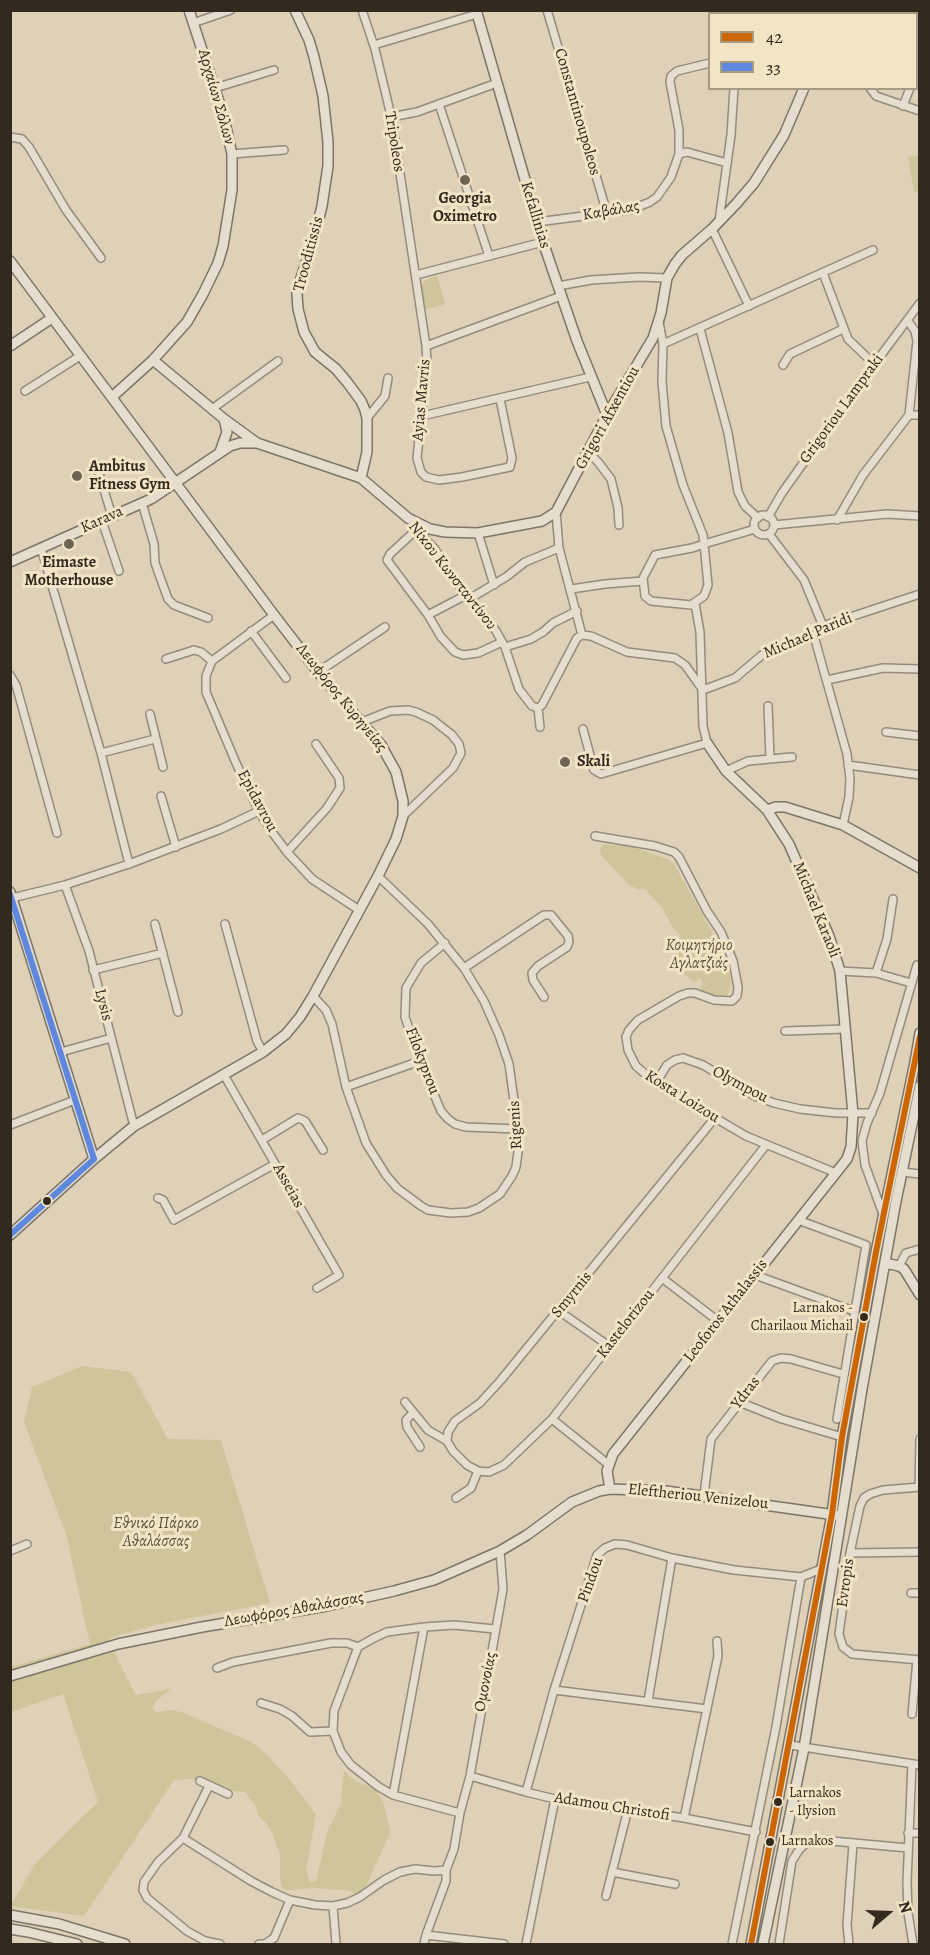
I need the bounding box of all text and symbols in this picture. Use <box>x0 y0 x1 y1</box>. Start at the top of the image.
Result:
legend <box>708 12 918 90</box>
text: 42 <box>766 25 783 49</box>
street label: Constantinoupoleos <box>550 46 604 178</box>
street label: Αρχαίων Σόλων <box>193 47 239 147</box>
text: 33 <box>766 55 781 79</box>
street label: Tripoleos <box>380 110 408 174</box>
marker: Georgia Oximetro <box>458 173 472 187</box>
street label: Kefallinias <box>516 179 554 251</box>
place label: Georgia Oximetro <box>433 189 497 227</box>
street label: Καβάλας <box>581 197 641 225</box>
street label: Trooditissis <box>290 214 328 294</box>
street label: Grigoriou Lampraki <box>796 351 888 467</box>
street label: Ayias Mavris <box>409 358 435 442</box>
street label: Grigori Afxentiou <box>572 363 644 473</box>
place label: Ambitus Fitness Gym <box>89 457 170 495</box>
marker: Ambitus Fitness Gym <box>70 469 84 483</box>
street label: Karava <box>78 502 126 538</box>
street label: Νίκου Κωνσταντίνου <box>404 518 500 634</box>
marker: Eimaste Motherhouse <box>62 537 76 551</box>
place label: Eimaste Motherhouse <box>25 553 113 591</box>
street label: Michael Paridi <box>761 609 855 663</box>
street label: Λεωφόρος Κυρηνείας <box>291 640 391 756</box>
place label: Skali <box>577 752 610 772</box>
marker: Skali <box>558 755 572 769</box>
street label: Epidavrou <box>233 767 281 835</box>
street label: Michael Karaoli <box>788 859 844 961</box>
park label: Κοιμητήριο Αγλατζιάς <box>665 936 733 974</box>
street label: Lysis <box>90 987 116 1023</box>
street label: Filokyprou <box>400 1025 444 1097</box>
street label: Olympou <box>709 1062 771 1108</box>
street label: Kosta Loizou <box>641 1066 723 1128</box>
street label: Rigenis <box>505 1100 527 1150</box>
street label: Asseias <box>268 1160 308 1212</box>
unlabelled marker <box>41 1195 53 1207</box>
street label: Leoforos Athalassis <box>680 1256 772 1366</box>
street label: Smyrnis <box>547 1268 597 1322</box>
street label: Kastelorizou <box>593 1285 659 1363</box>
place label: Larnakos - Charilaou Michail <box>751 1301 853 1334</box>
marker: Larnakos - Charilaou Michail <box>858 1311 870 1323</box>
street label: Ydras <box>727 1373 765 1413</box>
street label: Eleftheriou Venizelou <box>627 1480 769 1514</box>
park label: Εθνικό Πάρκο Αθαλάσσας <box>113 1514 199 1552</box>
street label: Pindou <box>574 1555 608 1605</box>
street label: Evropis <box>833 1557 859 1609</box>
street label: Λεωφόρος Αθαλάσσας <box>223 1588 365 1632</box>
street label: Ομονοίας <box>471 1650 501 1714</box>
place label: Larnakos - Ilysion <box>789 1786 841 1818</box>
street label: Adamou Christofi <box>553 1788 671 1826</box>
marker: Larnakos - Ilysion <box>772 1796 784 1808</box>
place label: Larnakos <box>781 1834 833 1850</box>
marker: Larnakos <box>764 1836 776 1848</box>
north arrow <box>858 1883 918 1943</box>
text: N <box>893 1898 917 1916</box>

